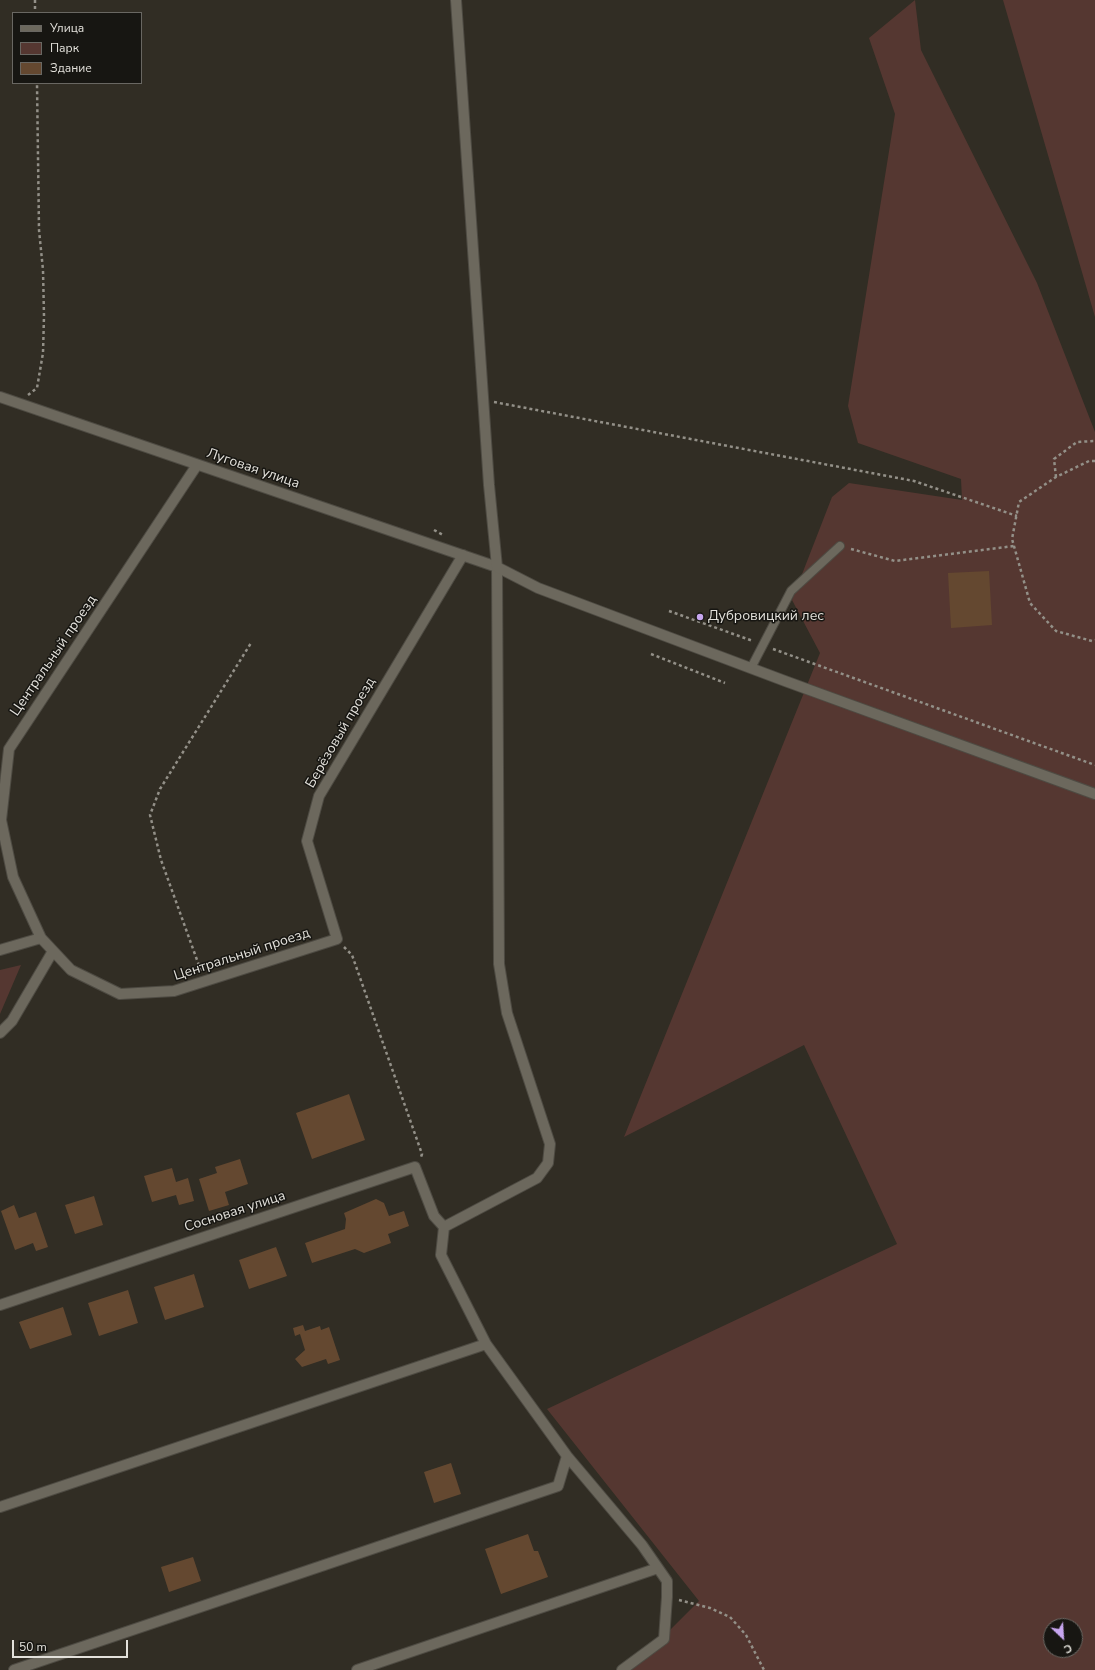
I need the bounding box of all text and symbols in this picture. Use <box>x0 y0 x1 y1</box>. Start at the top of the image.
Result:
legend <box>12 12 142 84</box>
text: Улица <box>50 20 84 36</box>
text: Парк <box>50 40 79 56</box>
text: Здание <box>50 60 92 76</box>
street label: Луговая улица <box>204 445 302 493</box>
street label: Центральный проезд <box>7 592 101 720</box>
place label: Дубровицкий лес <box>708 609 824 625</box>
marker: Дубровицкий лес <box>695 612 705 622</box>
street label: Берёзовый проезд <box>303 675 379 791</box>
street label: Центральный проезд <box>172 925 312 985</box>
street label: Сосновая улица <box>182 1188 288 1236</box>
north arrow <box>1043 1618 1083 1658</box>
scale bar <box>14 1632 130 1658</box>
text: 50 m <box>19 1639 47 1655</box>
text: С <box>1061 1640 1074 1657</box>

